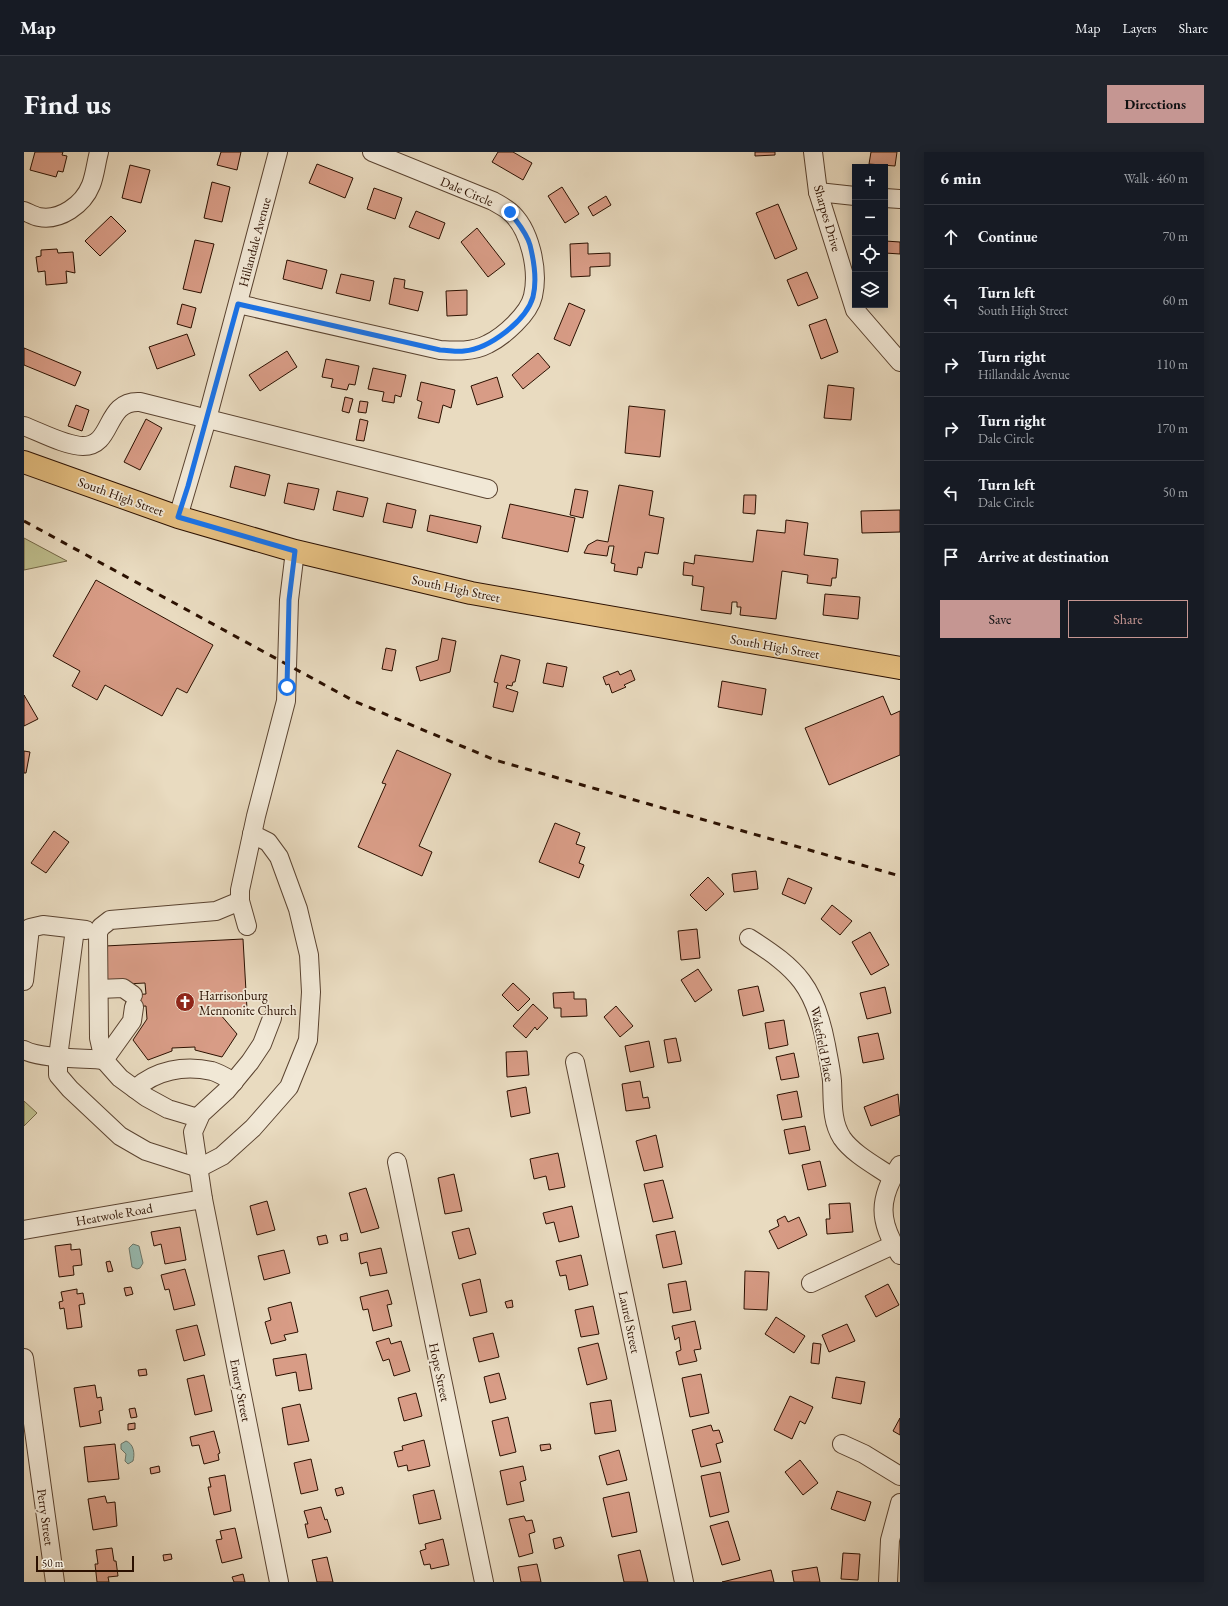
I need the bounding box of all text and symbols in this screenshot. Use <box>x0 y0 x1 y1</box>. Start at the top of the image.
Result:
text: Map <box>20 15 56 40</box>
text: Map <box>1075 19 1100 37</box>
text: Layers <box>1122 19 1157 37</box>
text: Share <box>1179 19 1208 37</box>
button: Directions <box>1107 85 1204 123</box>
text: Find us <box>24 86 111 122</box>
map controls <box>852 164 888 308</box>
button: + <box>852 164 888 200</box>
text: 6 min <box>940 167 981 189</box>
text: Walk · 460 m <box>1124 170 1188 187</box>
street label: Dale Circle <box>438 173 496 210</box>
street label: Sharpes Drive <box>810 183 845 253</box>
street label: Hillandale Avenue <box>234 196 275 289</box>
button: − <box>852 200 888 236</box>
route end <box>501 203 519 221</box>
icon: ahead <box>940 226 962 248</box>
text: Continue <box>978 227 1038 246</box>
text: 70 m <box>1163 228 1188 245</box>
button: locate <box>852 236 888 272</box>
button: layers <box>852 272 888 308</box>
text: Turn left <box>978 283 1035 302</box>
icon: left <box>940 290 962 312</box>
text: 60 m <box>1163 292 1188 309</box>
text: South High Street <box>978 302 1068 319</box>
text: Turn right <box>978 347 1046 366</box>
icon: right <box>940 354 962 376</box>
text: 110 m <box>1157 356 1188 373</box>
text: Hillandale Avenue <box>978 366 1070 383</box>
text: Turn right <box>978 411 1046 430</box>
icon: right <box>940 418 962 440</box>
text: 170 m <box>1157 420 1188 437</box>
text: Dale Circle <box>978 430 1034 447</box>
street label: South High Street <box>76 473 166 520</box>
text: Turn left <box>978 475 1035 494</box>
icon: left <box>940 482 962 504</box>
text: 50 m <box>1163 484 1188 501</box>
text: Dale Circle <box>978 494 1034 511</box>
icon: arrive <box>940 546 962 568</box>
text: Arrive at destination <box>978 547 1109 566</box>
street label: South High Street <box>410 571 502 606</box>
button: Save <box>940 600 1060 638</box>
button: Share <box>1068 600 1188 638</box>
street label: South High Street <box>729 630 821 663</box>
route start <box>278 678 296 696</box>
place label: Harrisonburg Mennonite Church <box>199 987 297 1019</box>
church icon: Harrisonburg Mennonite Church <box>174 991 196 1013</box>
street label: Wakefield Place <box>807 1005 838 1083</box>
street label: Heatwole Road <box>74 1199 154 1230</box>
street label: Laurel Street <box>615 1289 644 1355</box>
street label: Hope Street <box>425 1341 454 1403</box>
street label: Emery Street <box>226 1357 255 1423</box>
street label: Perry Street <box>33 1488 58 1547</box>
scale bar <box>36 1554 134 1573</box>
text: 50 m <box>42 1556 63 1570</box>

